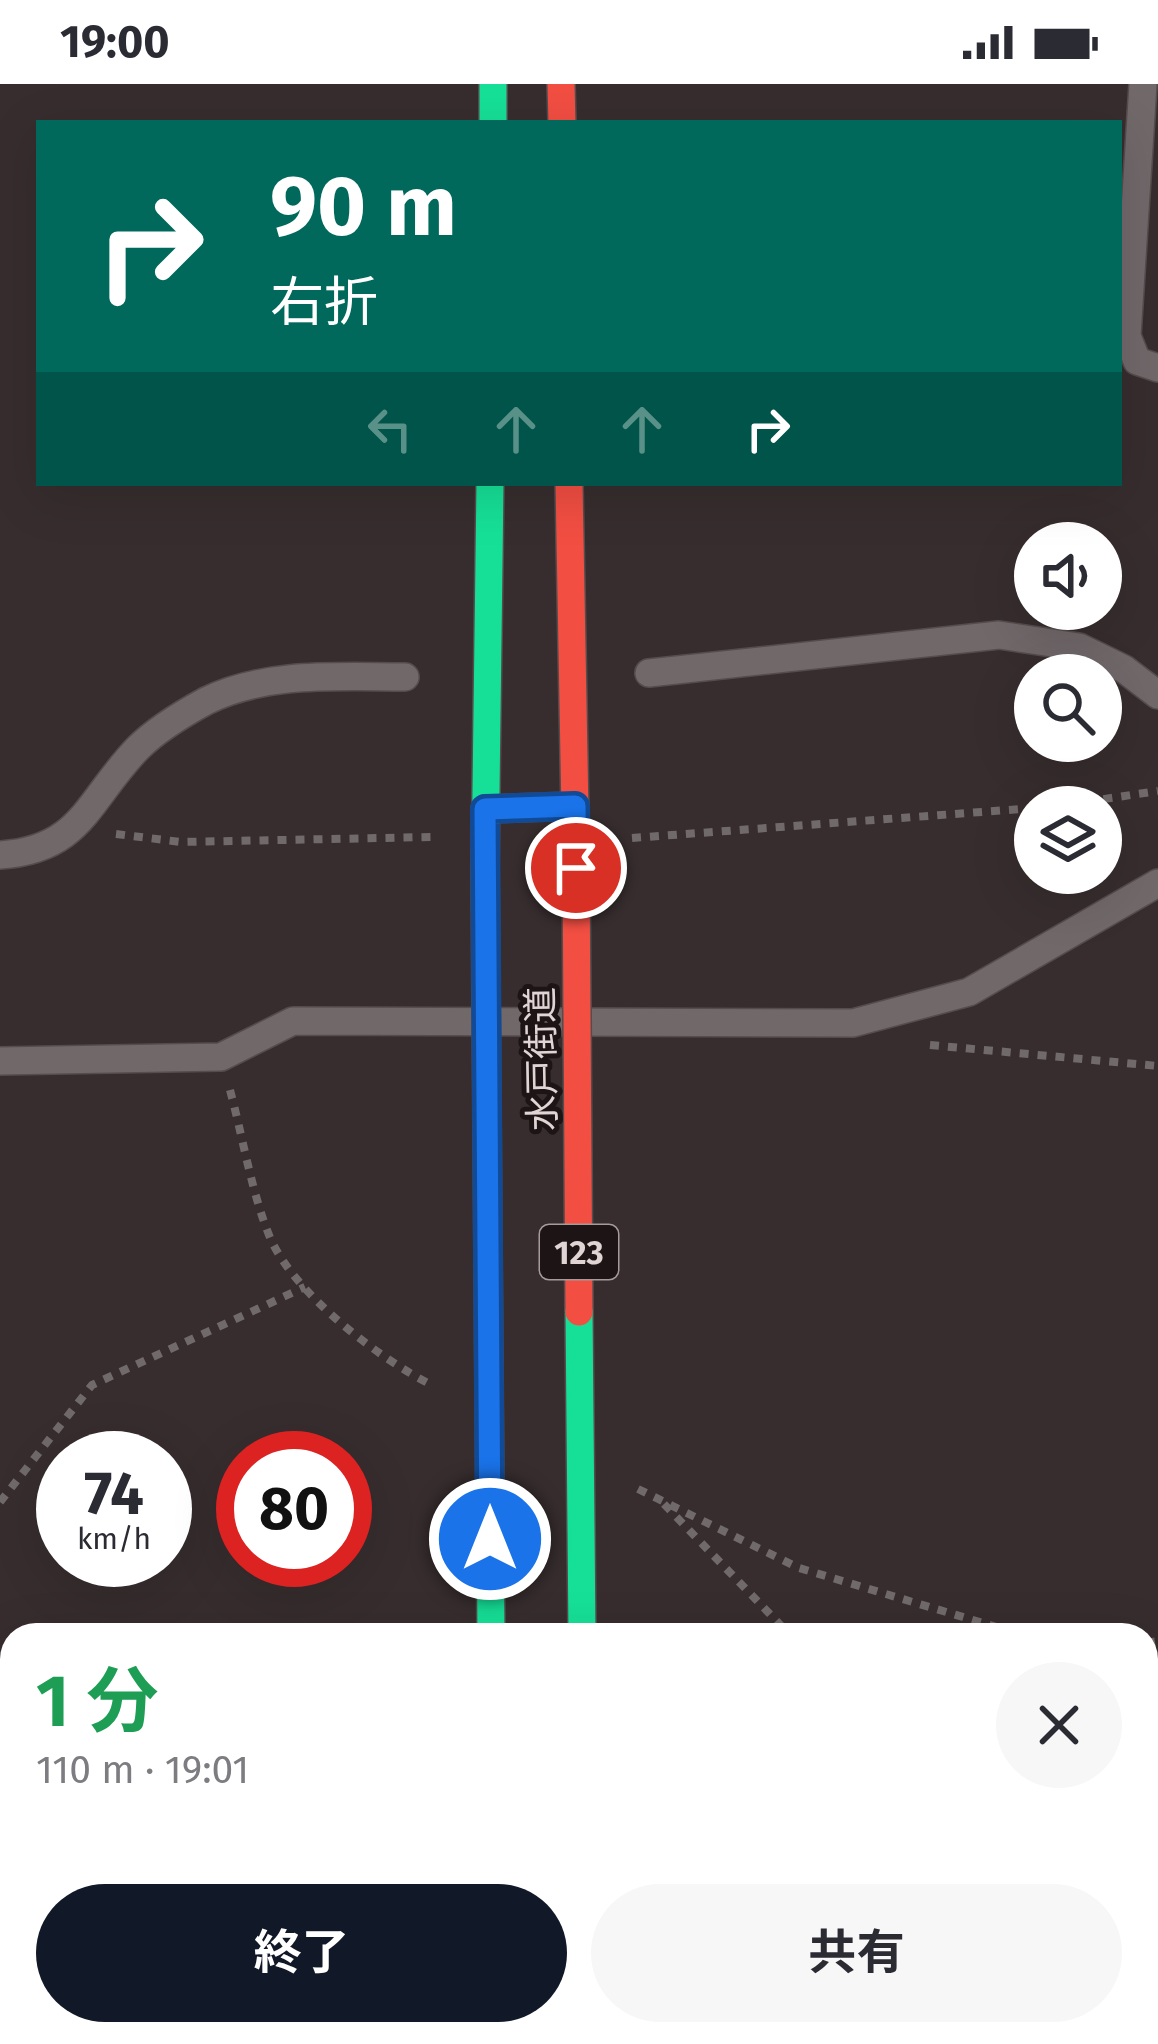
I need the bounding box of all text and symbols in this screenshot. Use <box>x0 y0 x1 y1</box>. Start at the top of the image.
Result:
text: 19:00 <box>60 15 170 69</box>
text: 90 m <box>270 156 457 257</box>
icon: right <box>72 168 228 324</box>
text: 右折 <box>270 271 378 335</box>
icon: left <box>357 396 423 462</box>
icon: ahead <box>483 396 549 462</box>
icon: ahead <box>609 396 675 462</box>
icon: right <box>735 396 801 462</box>
map controls <box>1014 522 1122 894</box>
button: sound <box>1014 522 1122 630</box>
button: search <box>1014 654 1122 762</box>
button: layers <box>1014 786 1122 894</box>
pin <box>525 817 627 919</box>
icon: arrive <box>543 835 609 901</box>
street label: 水戸街道 <box>519 987 565 1131</box>
road number: 123 <box>540 1225 618 1279</box>
speed limit sign: 80 <box>216 1431 372 1587</box>
text: 74 <box>84 1458 144 1530</box>
position arrow <box>427 1476 553 1602</box>
text: km/h <box>77 1521 151 1557</box>
text: 1 分 <box>36 1659 158 1745</box>
button: close <box>996 1662 1122 1788</box>
text: 110 m · 19:01 <box>36 1747 249 1793</box>
button: 終了 <box>36 1884 567 2022</box>
button: 共有 <box>591 1884 1122 2022</box>

